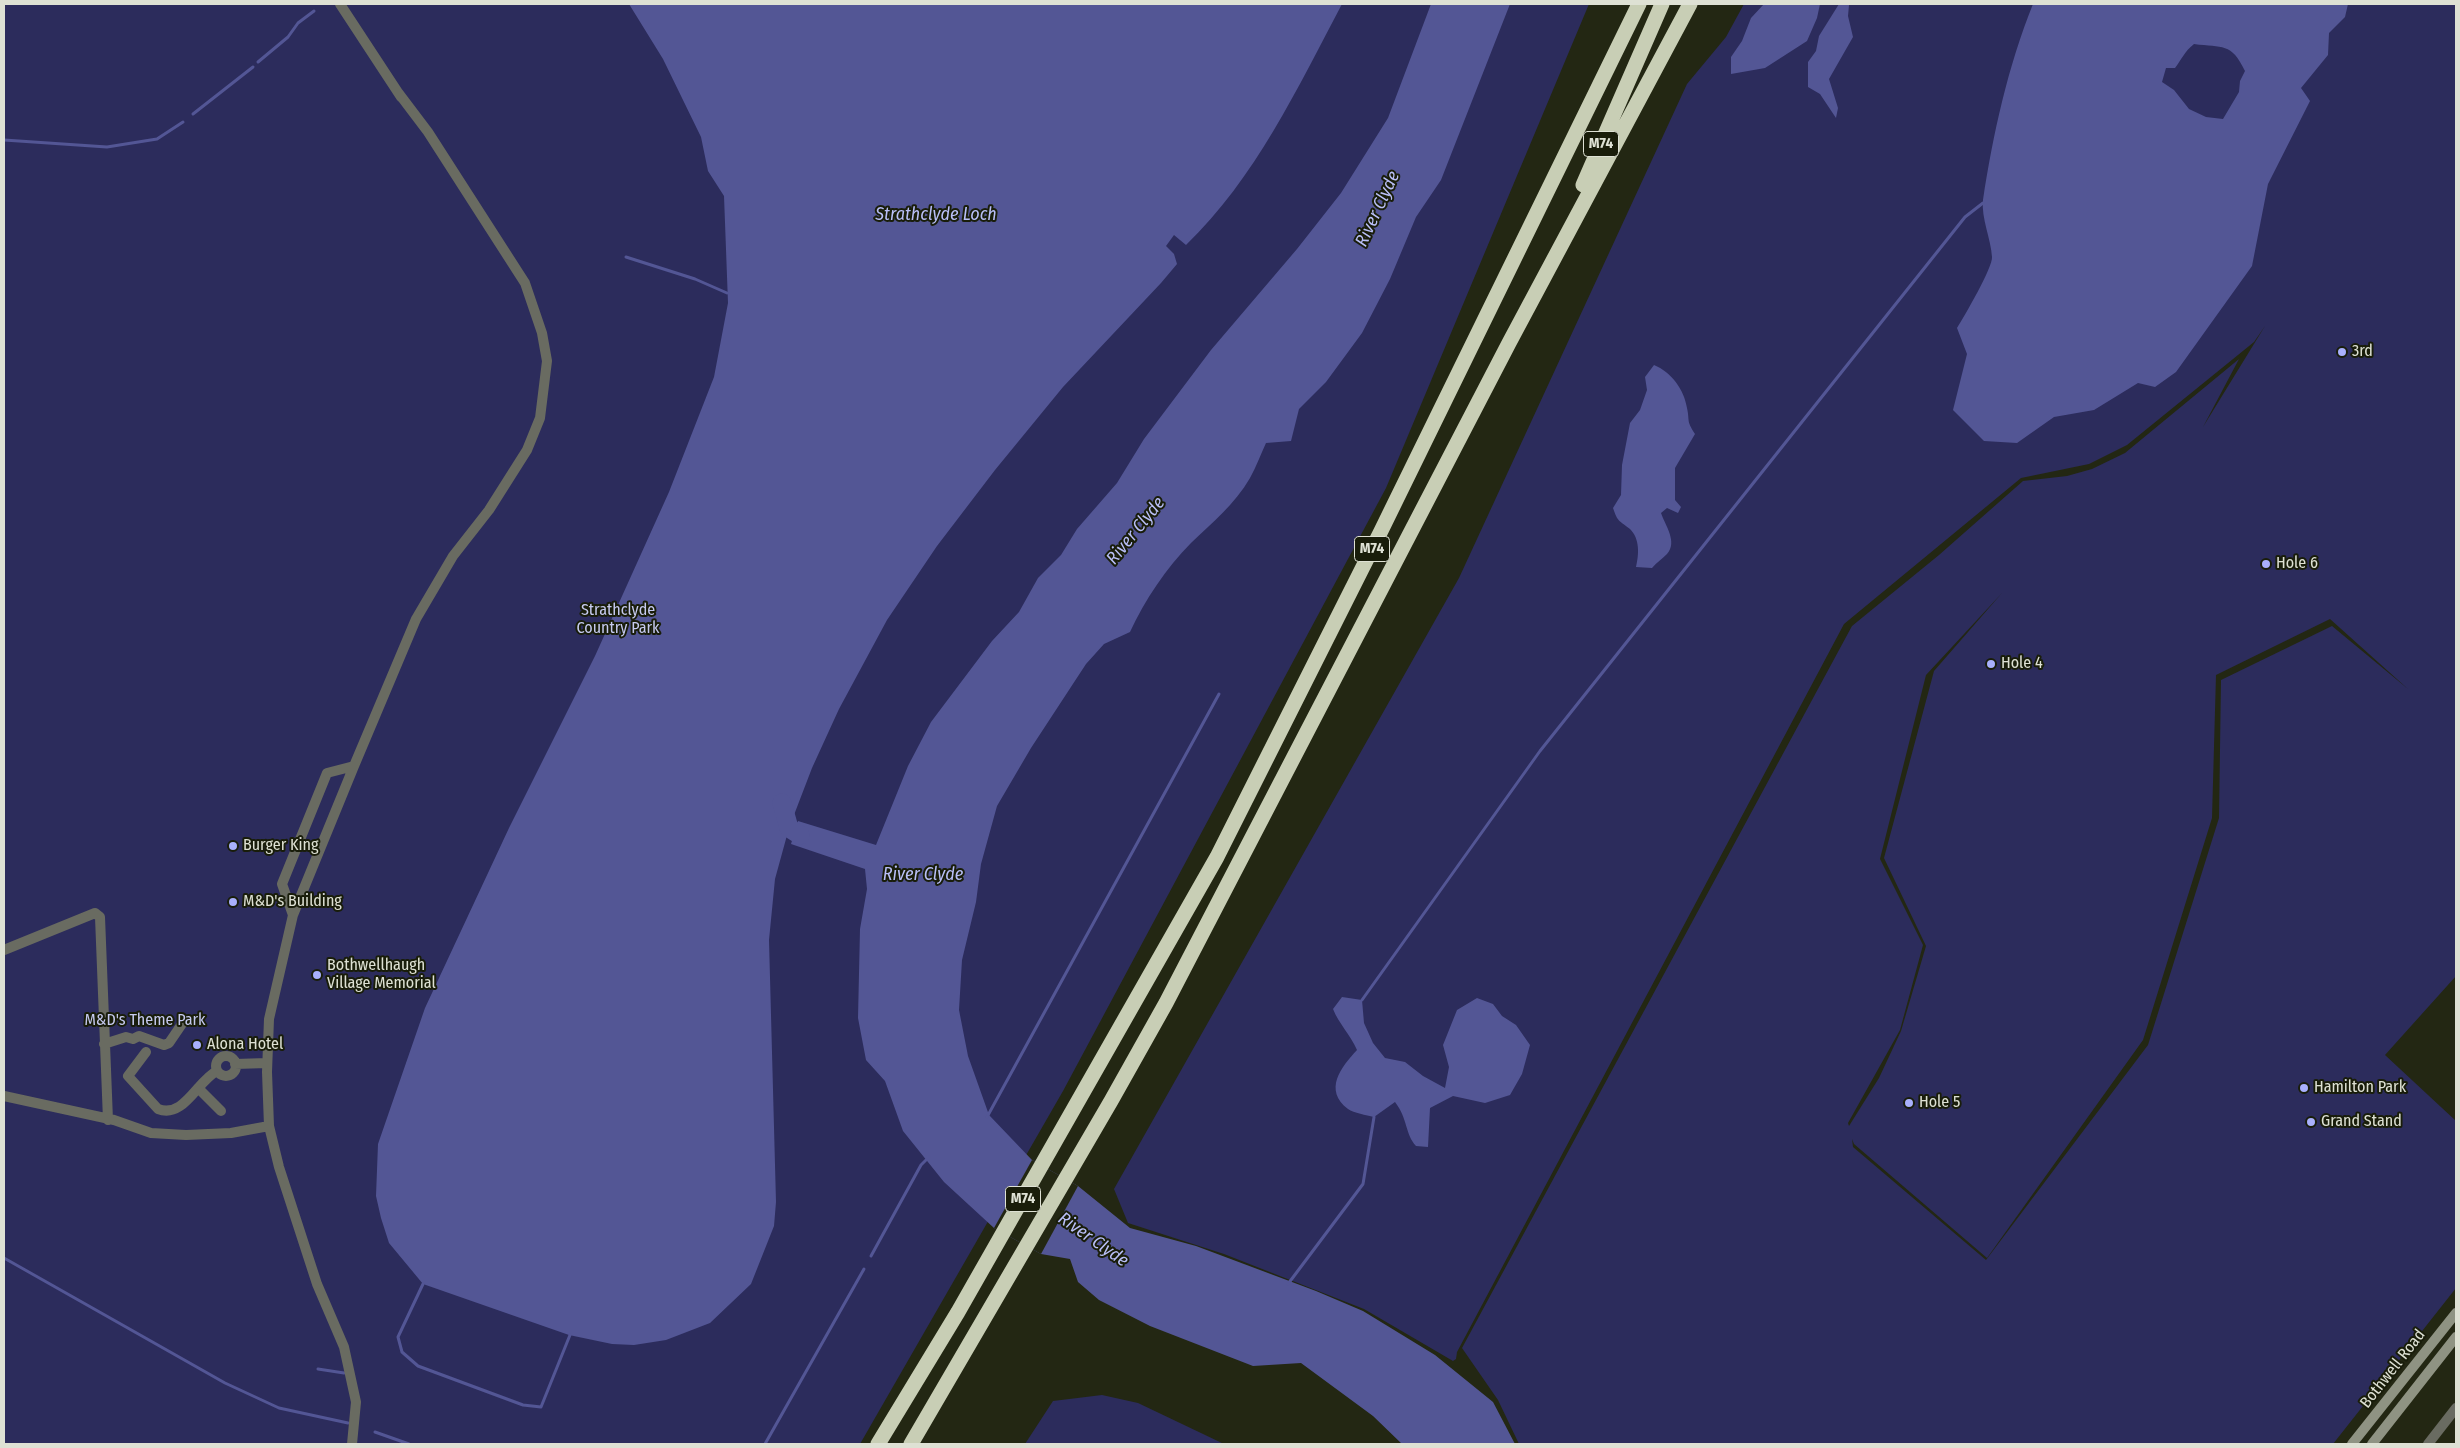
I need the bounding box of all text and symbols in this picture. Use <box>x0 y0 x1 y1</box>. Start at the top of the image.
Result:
road number: M74 <box>1584 132 1618 156</box>
water label: River Clyde <box>1351 168 1405 250</box>
water label: Strathclyde Loch <box>875 204 997 226</box>
place label: 3rd <box>2352 342 2373 362</box>
marker: 3rd <box>2336 346 2348 358</box>
water label: River Clyde <box>1102 493 1170 569</box>
road number: M74 <box>1354 536 1390 562</box>
place label: Hole 6 <box>2276 554 2318 574</box>
marker: Hole 6 <box>2260 558 2272 570</box>
park label: Strathclyde Country Park <box>576 601 660 639</box>
place label: Hole 4 <box>2001 654 2043 674</box>
marker: Hole 4 <box>1985 658 1997 670</box>
place label: Burger King <box>243 836 318 856</box>
marker: Burger King <box>227 840 239 852</box>
water label: River Clyde <box>883 864 963 886</box>
place label: M&D's Building <box>243 892 342 912</box>
marker: M&D's Building <box>227 896 239 908</box>
place label: Bothwellhaugh Village Memorial <box>327 956 436 994</box>
marker: Bothwellhaugh Village Memorial <box>311 969 323 981</box>
park label: M&D's Theme Park <box>84 1011 206 1031</box>
place label: Alona Hotel <box>207 1035 283 1055</box>
marker: Alona Hotel <box>191 1039 203 1051</box>
place label: Hamilton Park <box>2314 1078 2406 1098</box>
marker: Hamilton Park <box>2298 1082 2310 1094</box>
place label: Hole 5 <box>1919 1093 1960 1113</box>
marker: Hole 5 <box>1903 1097 1915 1109</box>
place label: Grand Stand <box>2321 1112 2402 1132</box>
marker: Grand Stand <box>2305 1116 2317 1128</box>
road number: M74 <box>1006 1186 1040 1212</box>
water label: River Clyde <box>1054 1208 1132 1272</box>
street label: Bothwell Road <box>2356 1326 2430 1412</box>

